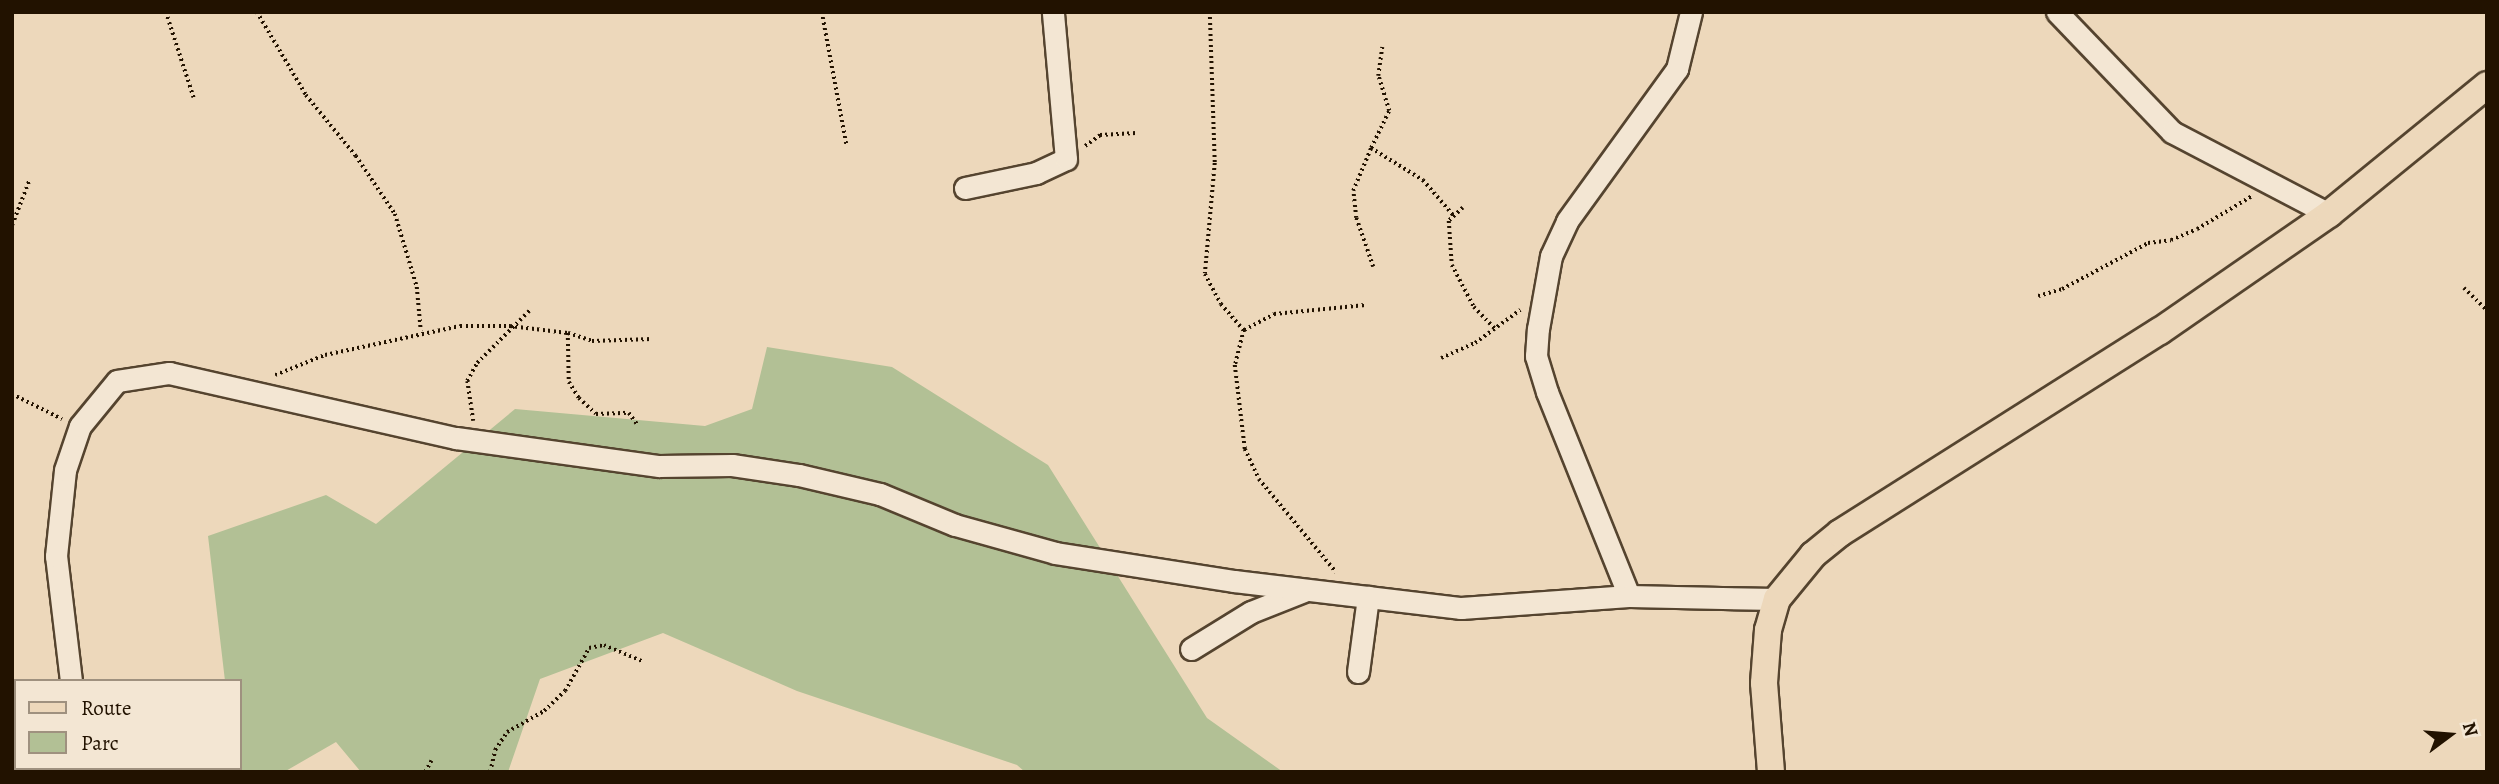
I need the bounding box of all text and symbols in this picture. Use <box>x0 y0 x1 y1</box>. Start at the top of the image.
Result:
legend <box>14 679 242 770</box>
text: Route <box>81 694 131 722</box>
north arrow <box>2415 700 2485 770</box>
text: N <box>2456 719 2485 739</box>
text: Parc <box>81 729 119 757</box>

